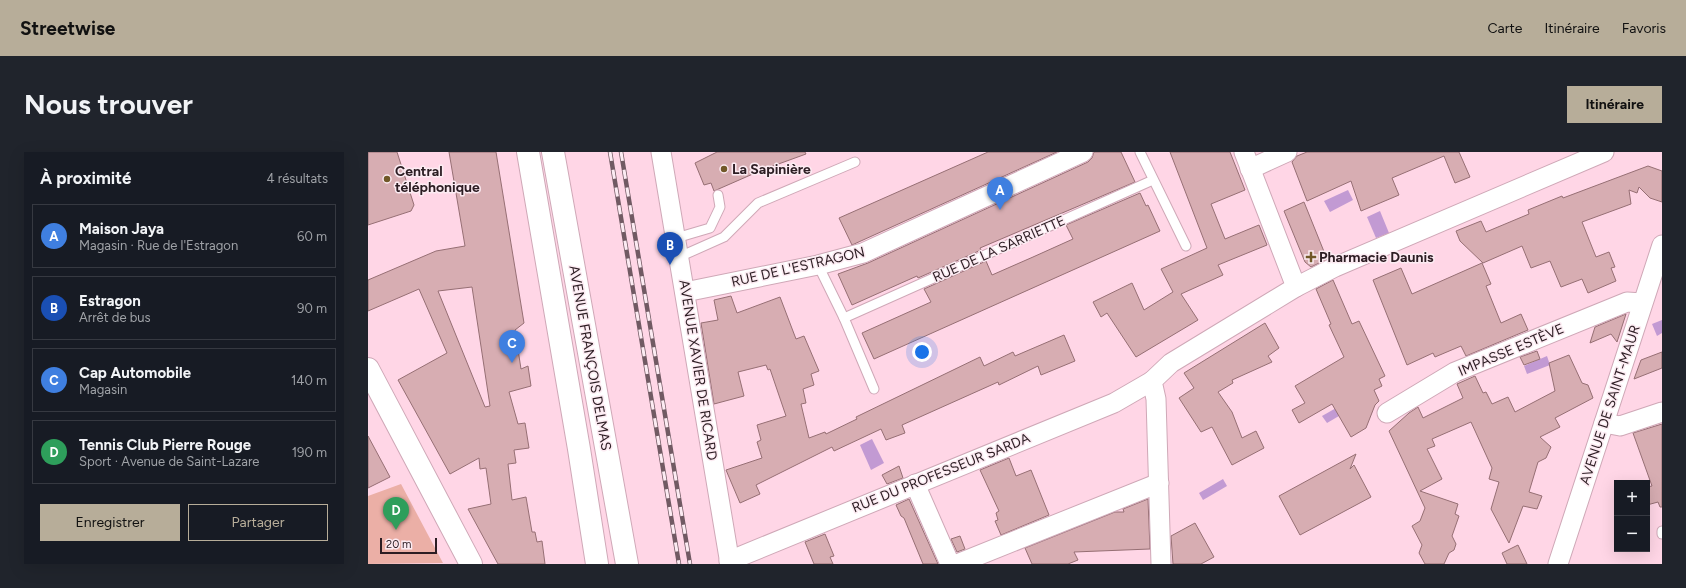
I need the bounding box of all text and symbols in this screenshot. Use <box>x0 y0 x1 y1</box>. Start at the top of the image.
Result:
text: Streetwise <box>20 17 115 40</box>
text: Carte <box>1488 20 1522 37</box>
text: Itinéraire <box>1544 20 1600 37</box>
text: Favoris <box>1622 20 1666 37</box>
button: Itinéraire <box>1567 86 1662 123</box>
text: Nous trouver <box>24 87 193 121</box>
place label: La Sapinière <box>732 161 811 178</box>
place label: Central téléphonique <box>395 163 480 196</box>
marker: La Sapinière <box>719 164 729 174</box>
text: À proximité <box>40 168 131 188</box>
text: 4 résultats <box>267 171 328 186</box>
marker: Central téléphonique <box>382 174 392 184</box>
pin: A <box>987 177 1013 210</box>
street label: RUE DE LA SARRIETTE <box>930 212 1068 286</box>
text: Maison Jaya <box>79 220 164 238</box>
text: A <box>49 229 59 244</box>
text: 60 m <box>297 229 327 244</box>
pin: B <box>657 232 683 265</box>
text: Magasin · Rue de l'Estragon <box>79 238 238 253</box>
street label: RUE DE L'ESTRAGON <box>729 243 867 291</box>
place label: Pharmacie Daunis <box>1319 249 1434 266</box>
marker: Pharmacie Daunis <box>1306 252 1316 262</box>
street label: AVENUE FRANÇOIS DELMAS <box>565 264 615 452</box>
street label: AVENUE XAVIER DE RICARD <box>675 278 721 462</box>
text: Estragon <box>79 292 141 310</box>
text: B <box>50 301 58 316</box>
text: 90 m <box>297 301 327 316</box>
text: Arrêt de bus <box>79 310 151 325</box>
street label: IMPASSE ESTÈVE <box>1456 320 1566 380</box>
street label: AVENUE DE SAINT-MAUR <box>1576 323 1644 487</box>
pin: C <box>499 330 525 363</box>
your location <box>912 342 932 362</box>
text: Cap Automobile <box>79 364 191 382</box>
text: C <box>49 373 59 388</box>
text: 140 m <box>291 373 327 388</box>
text: Magasin <box>79 382 127 397</box>
street label: RUE DU PROFESSEUR SARDA <box>849 429 1033 517</box>
text: Tennis Club Pierre Rouge <box>79 436 251 454</box>
text: D <box>49 445 59 460</box>
text: 190 m <box>292 445 327 460</box>
text: Sport · Avenue de Saint-Lazare <box>79 454 259 469</box>
map controls <box>1614 480 1650 552</box>
button: + <box>1614 480 1650 516</box>
pin: D <box>383 497 409 530</box>
button: Enregistrer <box>40 504 180 541</box>
button: Partager <box>188 504 328 541</box>
button: − <box>1614 516 1650 552</box>
scale bar <box>380 536 437 555</box>
text: 20 m <box>386 538 411 551</box>

